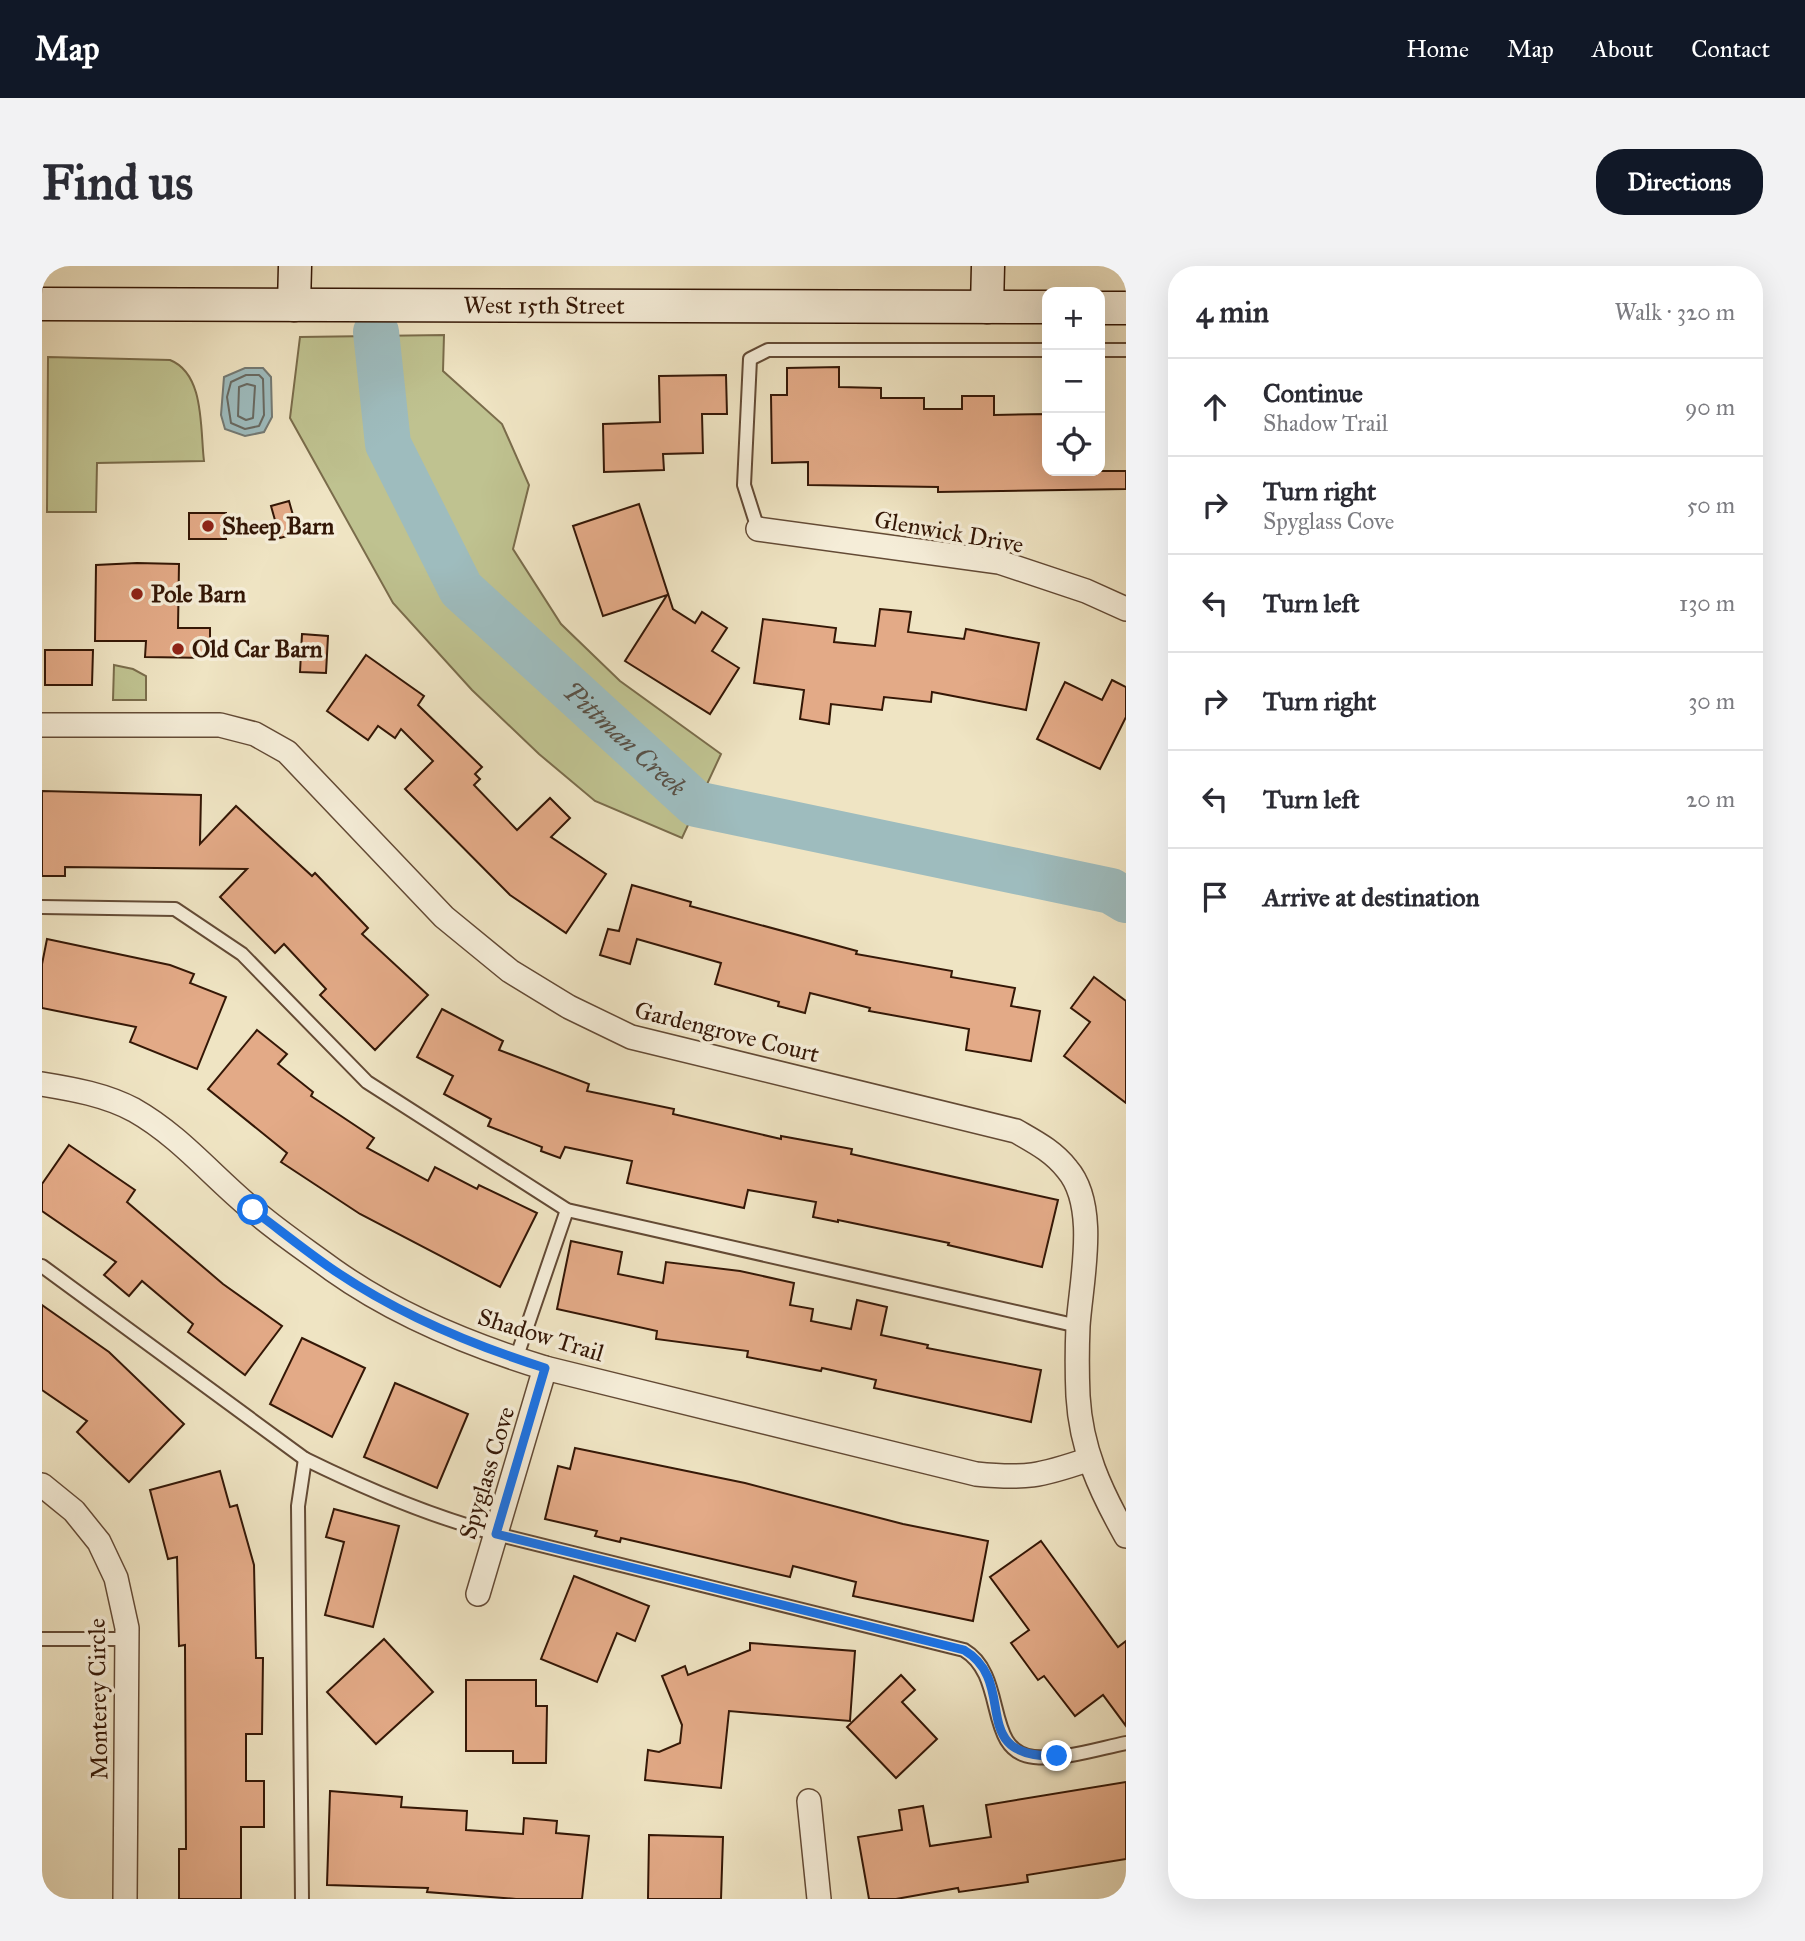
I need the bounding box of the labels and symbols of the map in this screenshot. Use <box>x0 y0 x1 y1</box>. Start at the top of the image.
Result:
street label: West 15th Street <box>463 290 625 321</box>
street label: Glenwick Drive <box>872 504 1026 560</box>
place label: Sheep Barn <box>222 511 334 541</box>
marker: Sheep Barn <box>200 518 216 534</box>
place label: Pole Barn <box>151 579 246 609</box>
marker: Pole Barn <box>129 586 145 602</box>
place label: Old Car Barn <box>192 634 323 664</box>
marker: Old Car Barn <box>170 641 186 657</box>
water label: Pittman Creek <box>557 675 693 803</box>
street label: Gardengrove Court <box>632 995 823 1070</box>
route start <box>237 1194 268 1225</box>
street label: Shadow Trail <box>474 1302 608 1369</box>
street label: Spyglass Cove <box>453 1403 521 1543</box>
street label: Monterey Circle <box>82 1618 114 1780</box>
route end <box>1041 1740 1072 1771</box>

